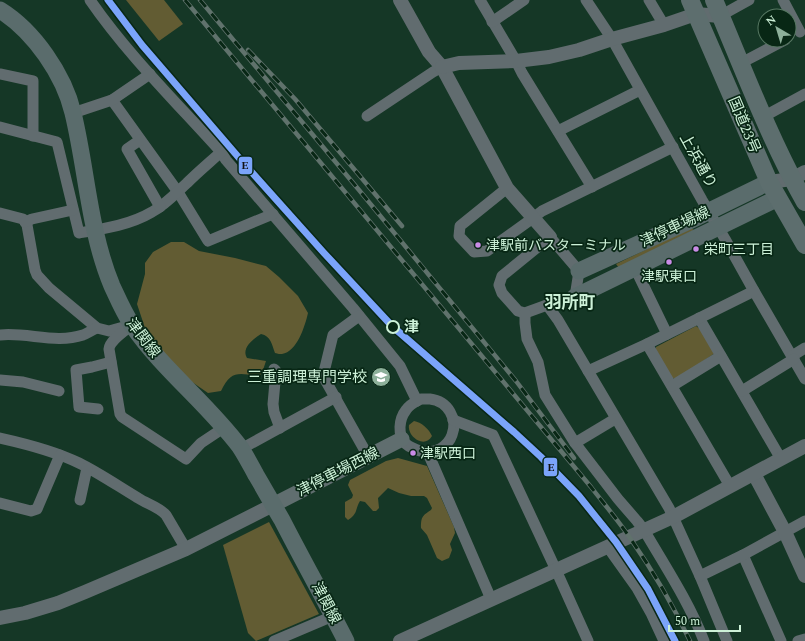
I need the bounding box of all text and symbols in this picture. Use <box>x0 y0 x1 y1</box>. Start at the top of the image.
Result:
north arrow <box>757 8 797 48</box>
text: N <box>762 11 780 30</box>
street label: 国道23号 <box>722 93 766 157</box>
street label: 上浜通り <box>673 129 723 193</box>
line badge: E <box>238 156 253 175</box>
text: E <box>241 157 249 174</box>
street label: 津停車場線 <box>636 201 714 253</box>
place label: 津駅前バスターミナル <box>486 235 626 256</box>
place label: 栄町三丁目 <box>704 239 774 260</box>
marker: 津駅前バスターミナル <box>473 240 483 250</box>
marker: 栄町三丁目 <box>691 244 701 254</box>
marker: 津駅東口 <box>664 257 674 267</box>
place label: 津駅東口 <box>641 266 697 287</box>
district label: 羽所町 <box>545 290 596 316</box>
street label: 津関線 <box>120 313 166 363</box>
place label: 津 <box>404 316 419 339</box>
marker: 津 <box>386 320 400 334</box>
place label: 三重調理専門学校 <box>247 366 367 389</box>
school or university icon: 三重調理専門学校 <box>370 366 392 388</box>
street label: 津停車場西線 <box>293 441 383 503</box>
place label: 津駅西口 <box>420 443 476 464</box>
marker: 津駅西口 <box>408 448 418 458</box>
line badge: E <box>543 457 558 477</box>
text: E <box>547 459 555 476</box>
street label: 津関線 <box>305 578 347 628</box>
scale bar <box>669 607 740 633</box>
text: 50 m <box>675 612 700 631</box>

